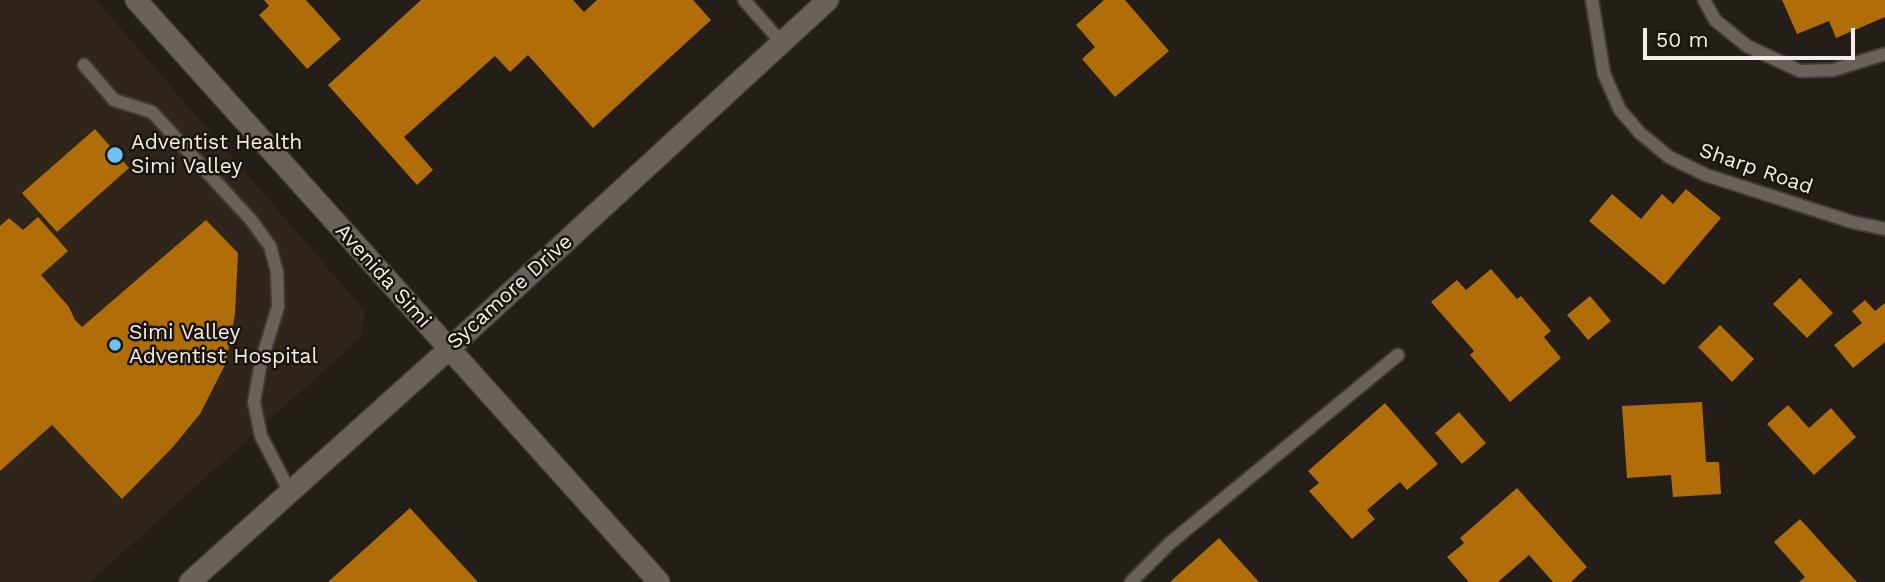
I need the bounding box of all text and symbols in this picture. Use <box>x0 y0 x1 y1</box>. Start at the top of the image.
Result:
scale bar <box>1647 14 1859 58</box>
text: 50 m <box>1656 27 1708 52</box>
place label: Adventist Health Simi Valley <box>131 130 302 180</box>
street label: Sharp Road <box>1696 138 1816 200</box>
marker: Adventist Health Simi Valley <box>105 145 125 165</box>
street label: Avenida Simi <box>330 219 436 333</box>
street label: Sycamore Drive <box>442 229 578 355</box>
place label: Simi Valley Adventist Hospital <box>129 320 318 370</box>
marker: Simi Valley Adventist Hospital <box>107 337 123 353</box>

